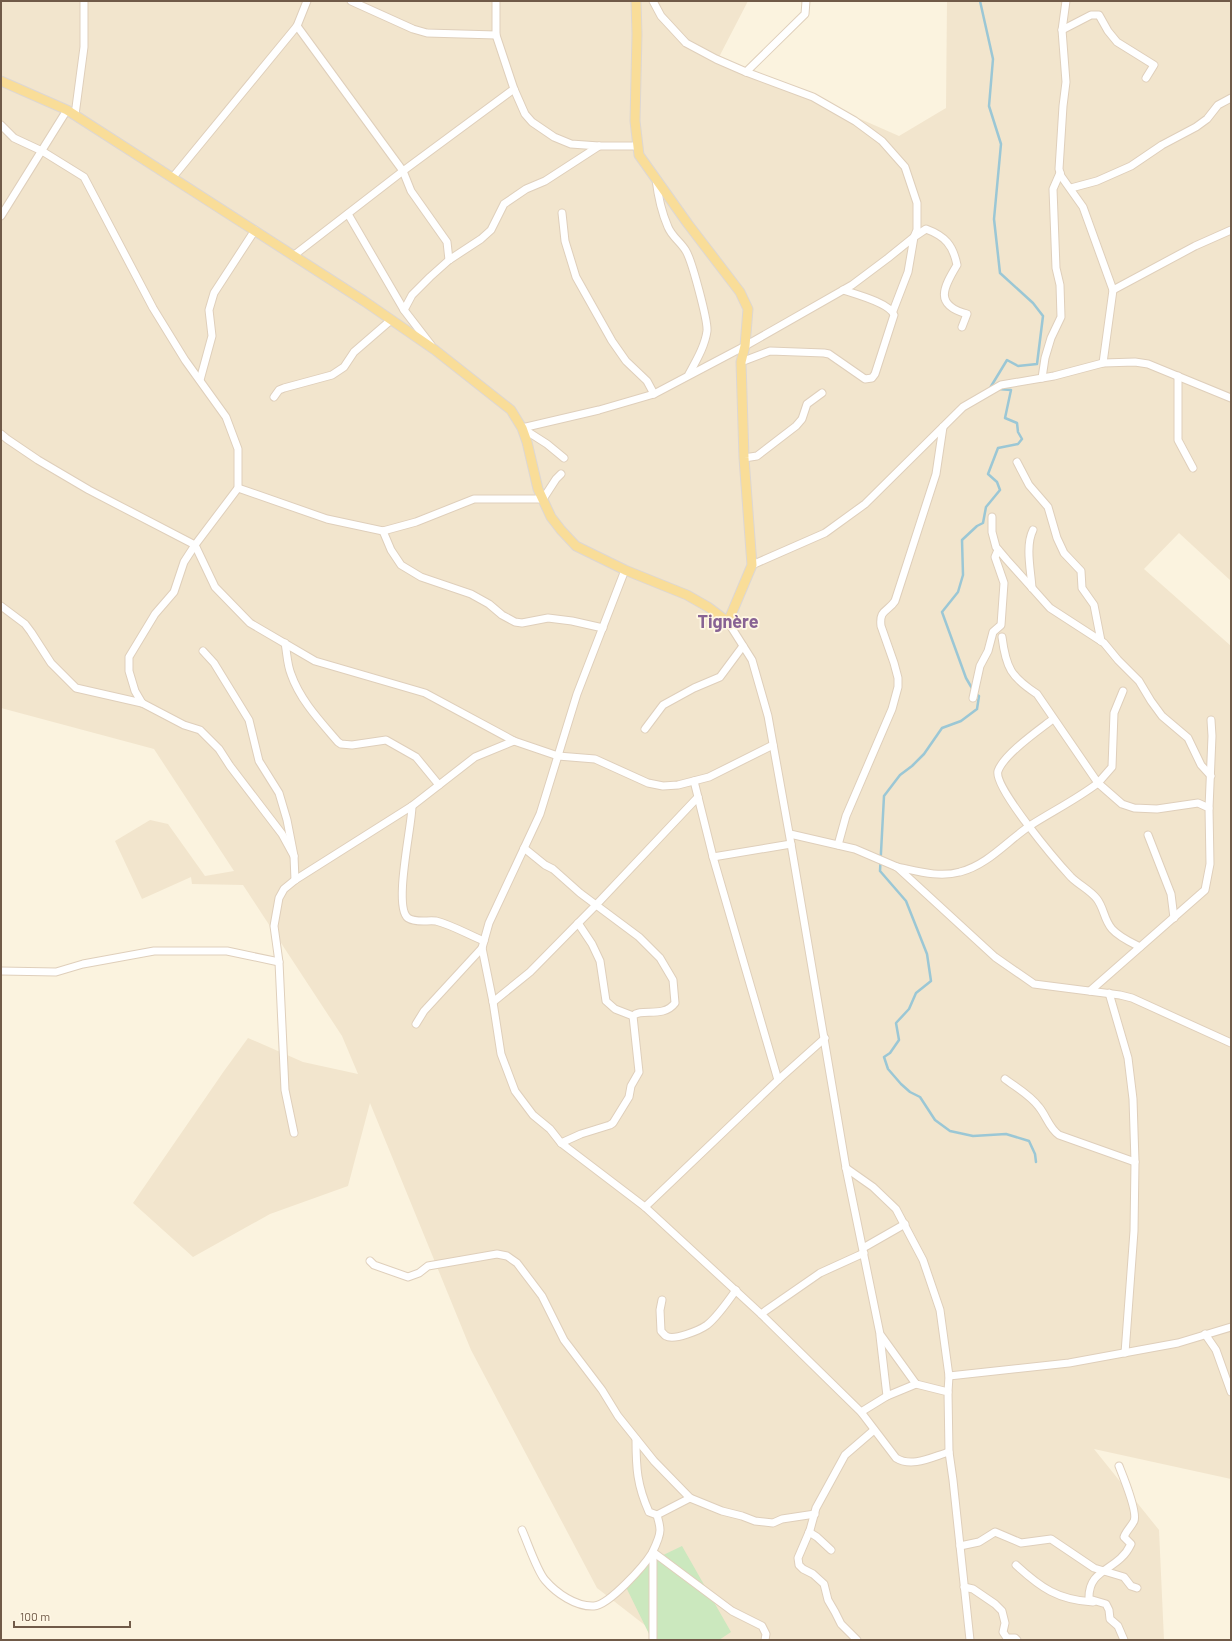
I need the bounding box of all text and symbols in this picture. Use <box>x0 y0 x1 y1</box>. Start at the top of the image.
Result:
district label: Tignère <box>697 610 759 632</box>
scale bar <box>14 1603 130 1629</box>
text: 100 m <box>20 1609 50 1623</box>

